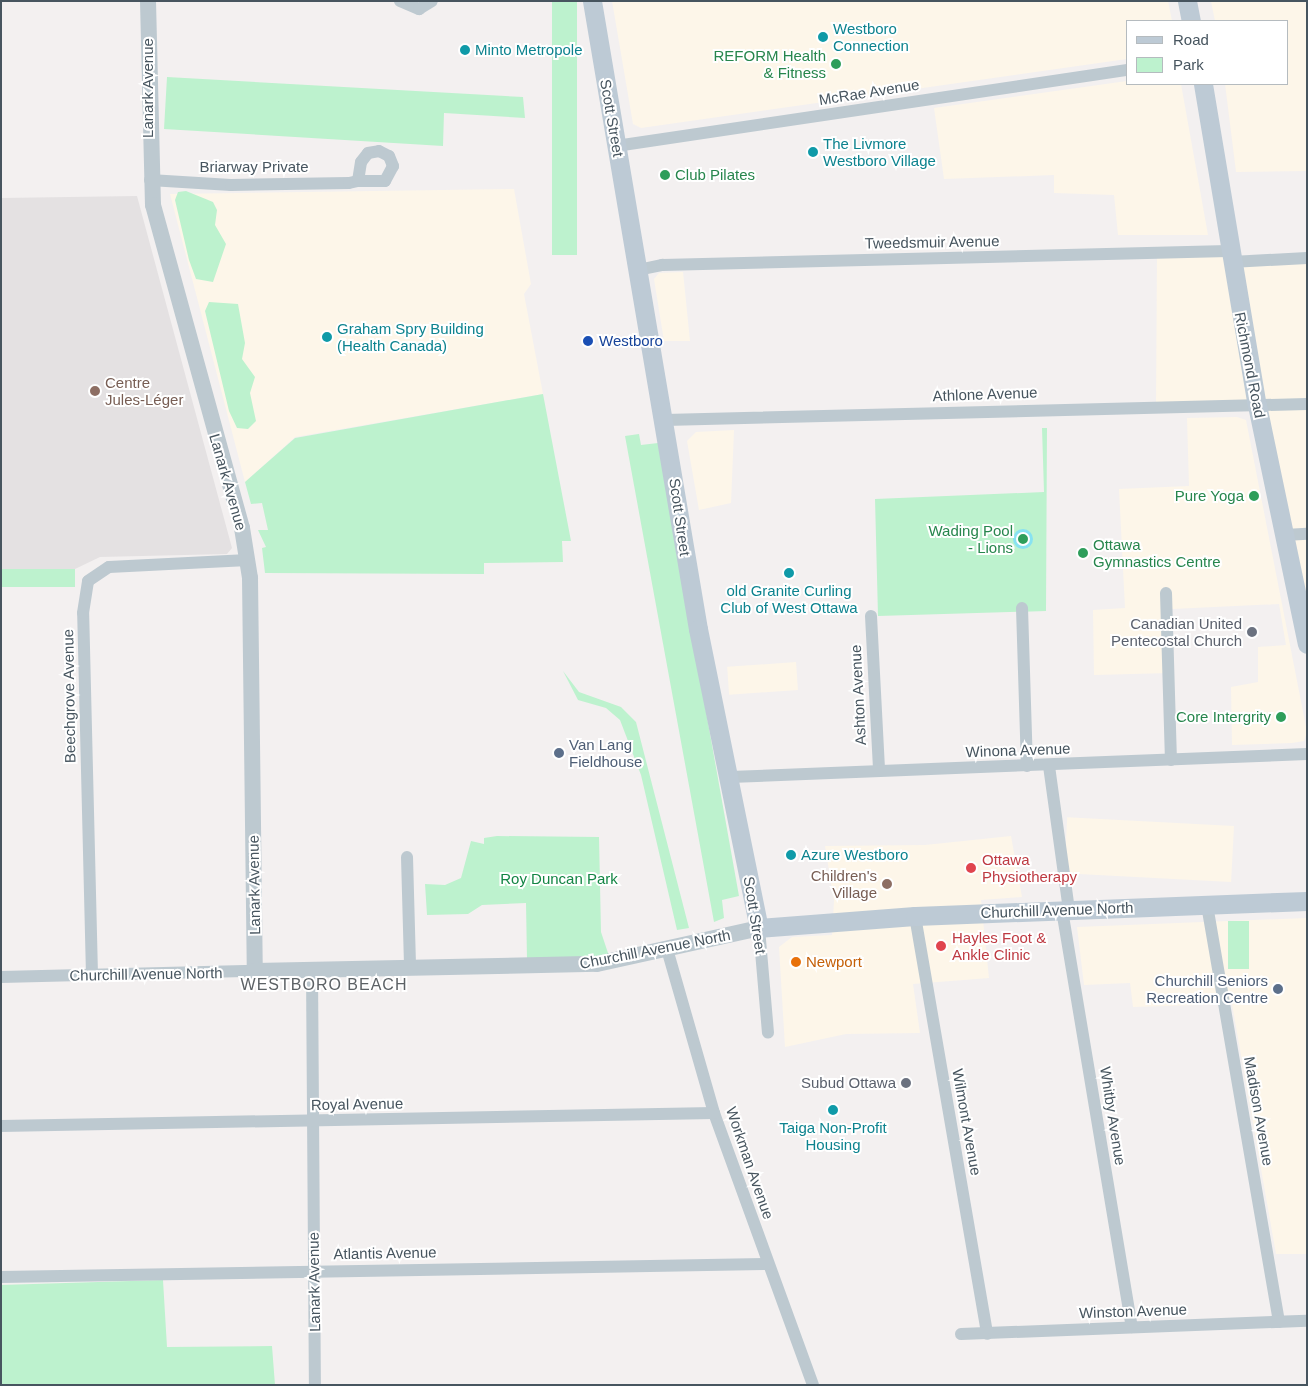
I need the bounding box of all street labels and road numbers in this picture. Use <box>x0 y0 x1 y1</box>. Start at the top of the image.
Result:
street label: Lanark Avenue <box>139 38 157 138</box>
street label: McRae Avenue <box>817 75 921 109</box>
street label: Scott Street <box>596 78 628 158</box>
street label: Briarway Private <box>199 158 309 176</box>
street label: Tweedsmuir Avenue <box>864 232 1000 252</box>
street label: Richmond Road <box>1231 310 1269 420</box>
street label: Athlone Avenue <box>932 383 1038 405</box>
street label: Lanark Avenue <box>205 431 251 533</box>
street label: Scott Street <box>666 477 694 557</box>
street label: Beechgrove Avenue <box>59 628 79 764</box>
street label: Ashton Avenue <box>846 644 870 746</box>
street label: Winona Avenue <box>965 739 1071 761</box>
street label: Lanark Avenue <box>244 835 264 935</box>
street label: Scott Street <box>740 875 770 955</box>
street label: Churchill Avenue North <box>980 898 1134 922</box>
street label: Churchill Avenue North <box>578 925 732 973</box>
street label: Churchill Avenue North <box>69 964 223 984</box>
street label: Madison Avenue <box>1240 1055 1278 1167</box>
street label: Whitby Avenue <box>1096 1065 1130 1167</box>
street label: Wilmont Avenue <box>949 1067 985 1177</box>
street label: Royal Avenue <box>310 1094 404 1114</box>
street label: Workman Avenue <box>722 1104 778 1222</box>
street label: Lanark Avenue <box>304 1232 324 1332</box>
street label: Atlantis Avenue <box>333 1243 437 1263</box>
street label: Winston Avenue <box>1078 1300 1188 1322</box>

